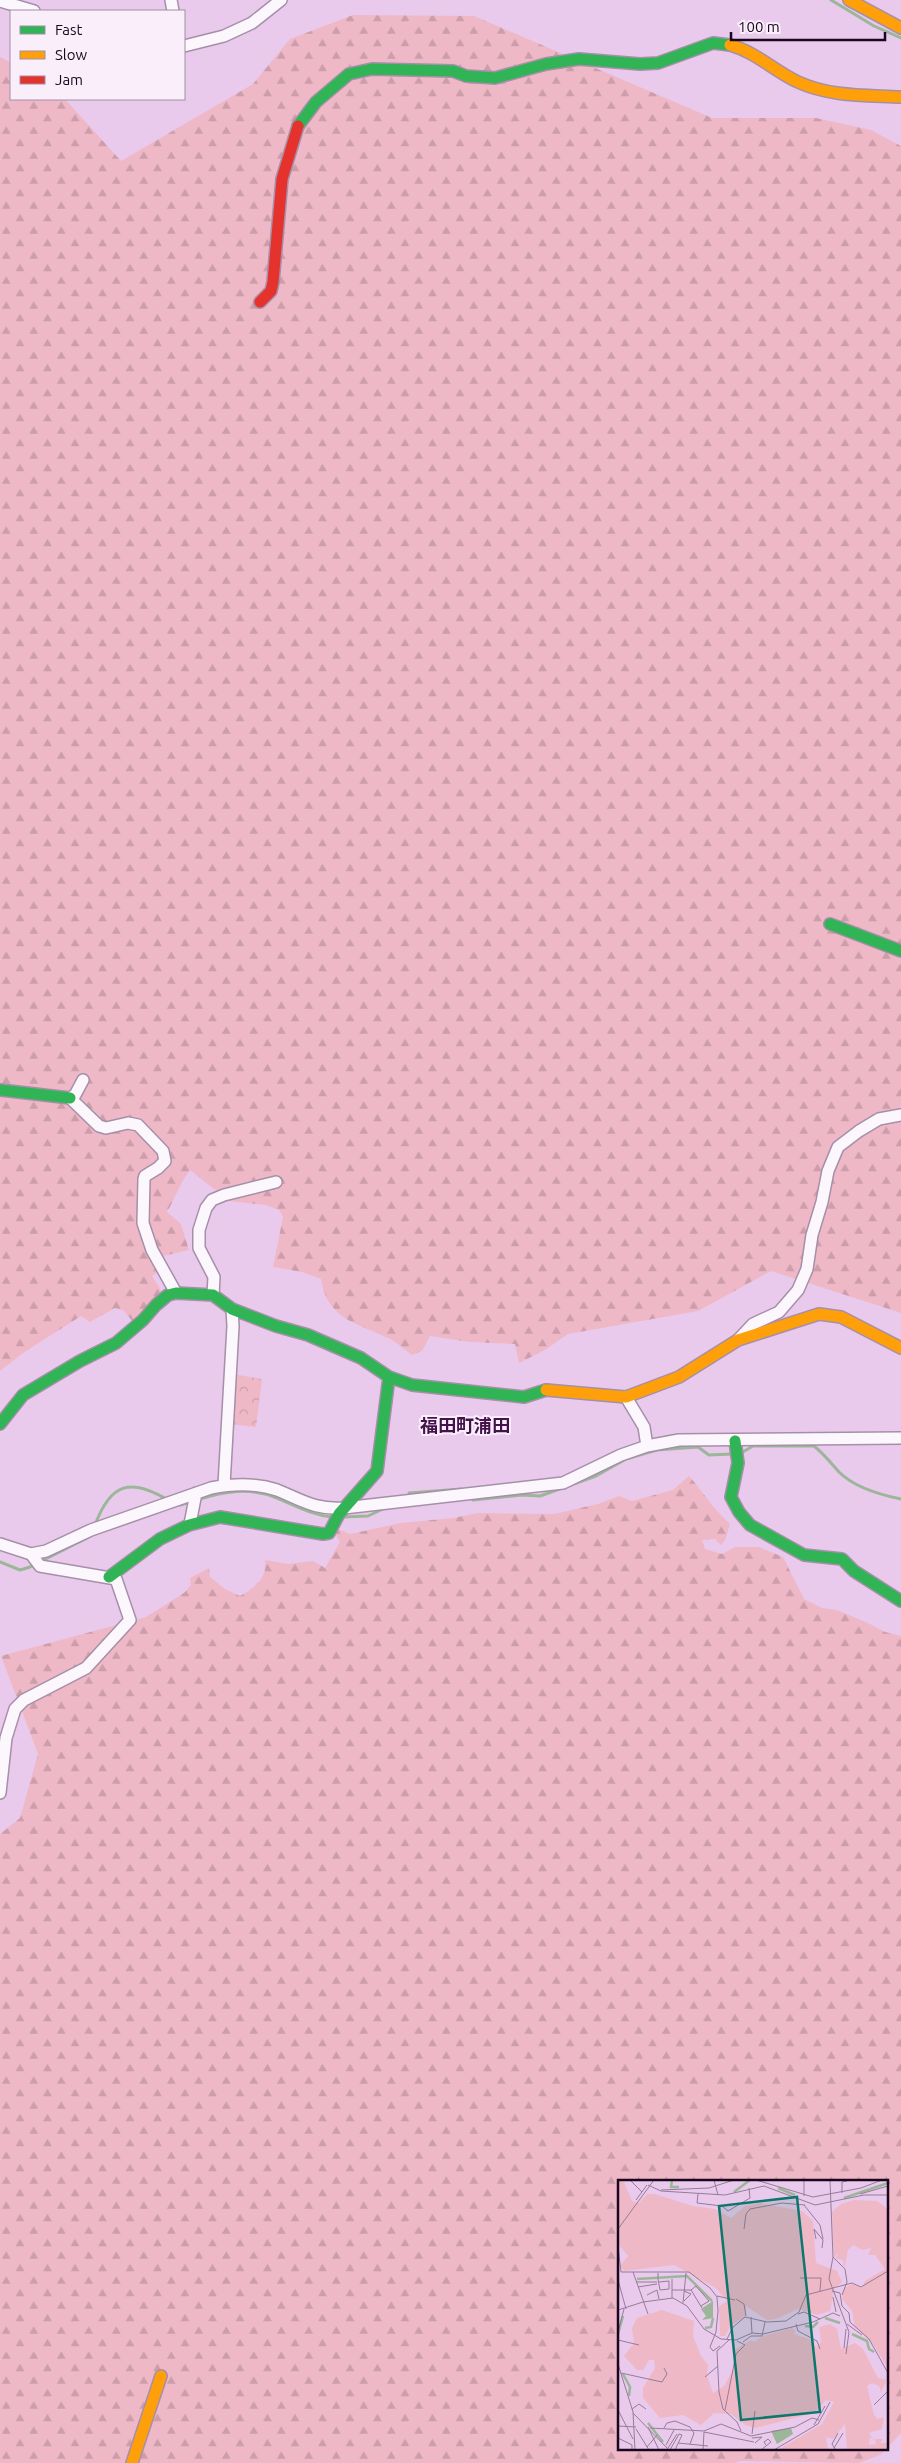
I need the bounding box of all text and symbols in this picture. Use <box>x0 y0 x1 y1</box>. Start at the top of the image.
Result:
legend <box>10 10 185 100</box>
scale bar <box>731 10 885 42</box>
text: 100 m <box>738 18 780 35</box>
text: Fast <box>55 21 83 38</box>
text: Slow <box>55 46 88 63</box>
text: Jam <box>55 71 83 88</box>
district label: 福田町浦田 <box>420 1415 510 1435</box>
inset map <box>618 2180 888 2450</box>

